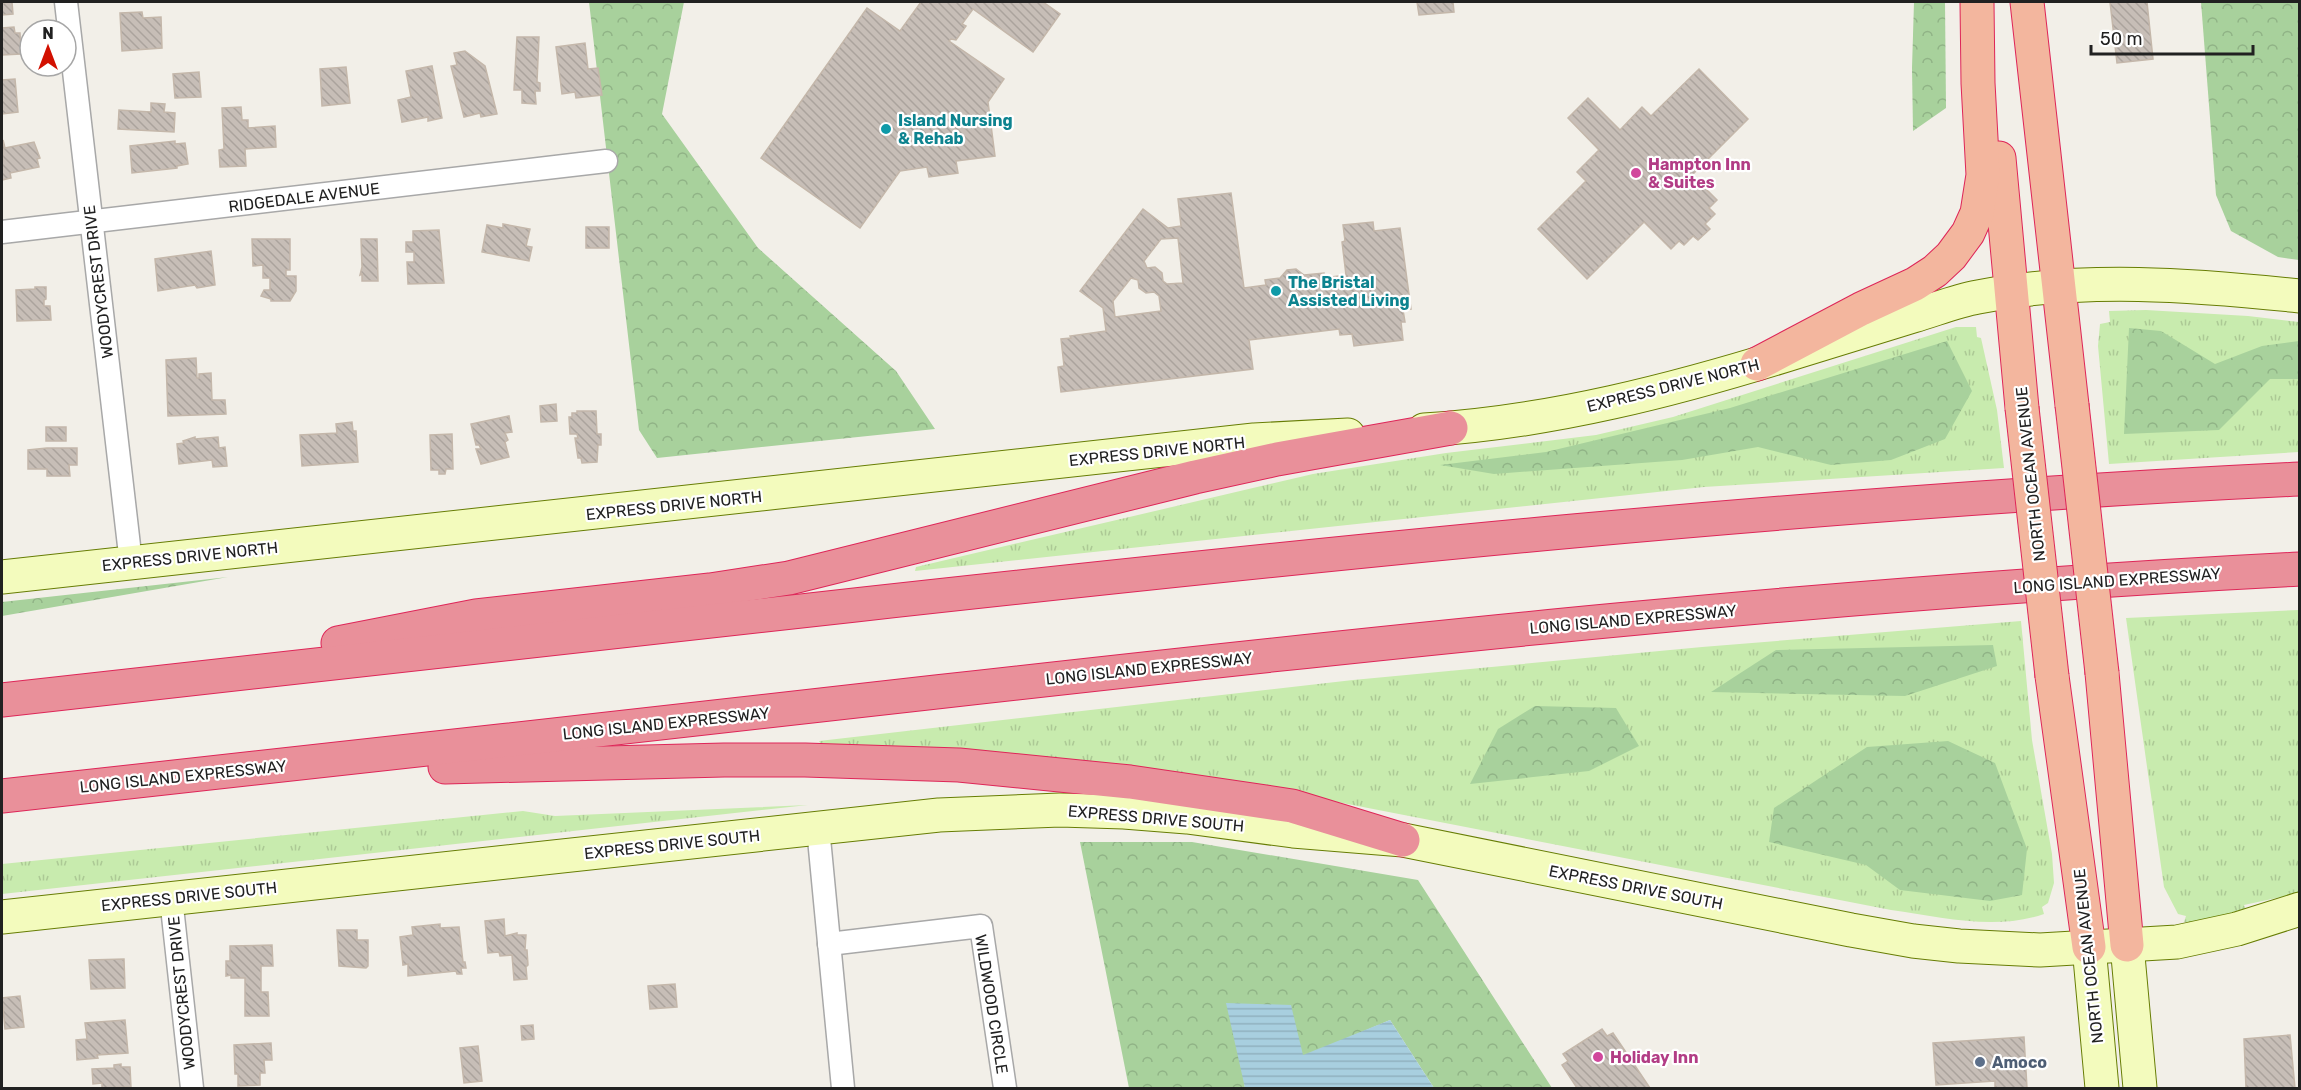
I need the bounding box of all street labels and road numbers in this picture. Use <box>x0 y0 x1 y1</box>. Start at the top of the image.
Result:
street label: RIDGEDALE AVENUE <box>227 179 381 216</box>
street label: WOODYCREST DRIVE <box>80 204 117 360</box>
street label: EXPRESS DRIVE NORTH <box>1585 355 1761 416</box>
street label: NORTH OCEAN AVENUE <box>2012 386 2049 562</box>
street label: EXPRESS DRIVE NORTH <box>1068 433 1246 470</box>
street label: EXPRESS DRIVE NORTH <box>585 487 763 524</box>
street label: EXPRESS DRIVE NORTH <box>101 538 279 575</box>
street label: LONG ISLAND EXPRESSWAY <box>2013 564 2221 597</box>
street label: LONG ISLAND EXPRESSWAY <box>1529 601 1737 638</box>
street label: LONG ISLAND EXPRESSWAY <box>1045 648 1253 689</box>
street label: LONG ISLAND EXPRESSWAY <box>562 703 770 744</box>
street label: LONG ISLAND EXPRESSWAY <box>79 756 287 797</box>
street label: EXPRESS DRIVE SOUTH <box>1067 801 1245 836</box>
street label: EXPRESS DRIVE SOUTH <box>583 826 761 863</box>
street label: EXPRESS DRIVE SOUTH <box>1547 861 1724 914</box>
street label: NORTH OCEAN AVENUE <box>2070 868 2107 1044</box>
street label: EXPRESS DRIVE SOUTH <box>100 878 278 915</box>
street label: WOODYCREST DRIVE <box>164 915 199 1071</box>
street label: WILDWOOD CIRCLE <box>971 933 1012 1075</box>

